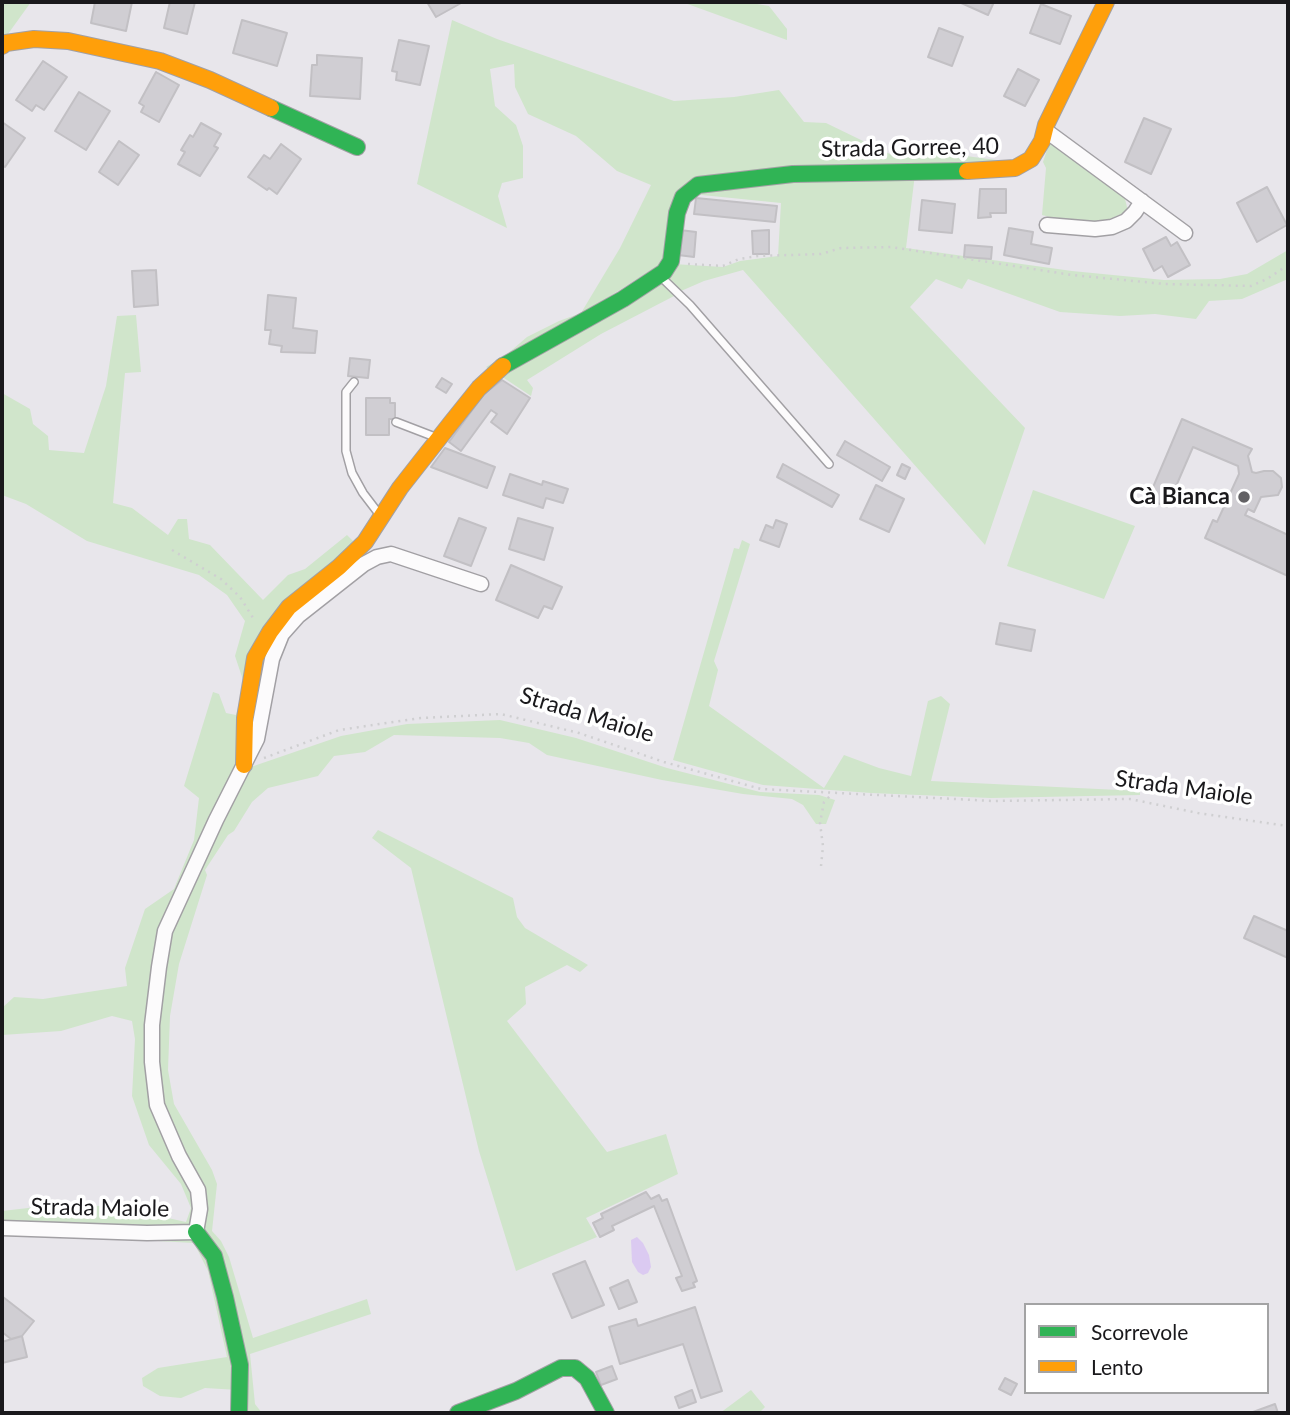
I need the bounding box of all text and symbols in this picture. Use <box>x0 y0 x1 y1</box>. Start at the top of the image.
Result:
street label: Strada Gorree, 40 <box>821 133 999 163</box>
place label: Cà Bianca <box>1129 483 1230 511</box>
marker: Cà Bianca <box>1236 489 1252 505</box>
street label: Strada Maiole <box>517 682 657 748</box>
street label: Strada Maiole <box>1113 765 1255 811</box>
street label: Strada Maiole <box>30 1193 170 1223</box>
legend <box>1024 1303 1269 1394</box>
text: Scorrevole <box>1091 1319 1188 1344</box>
text: Lento <box>1091 1354 1143 1379</box>

